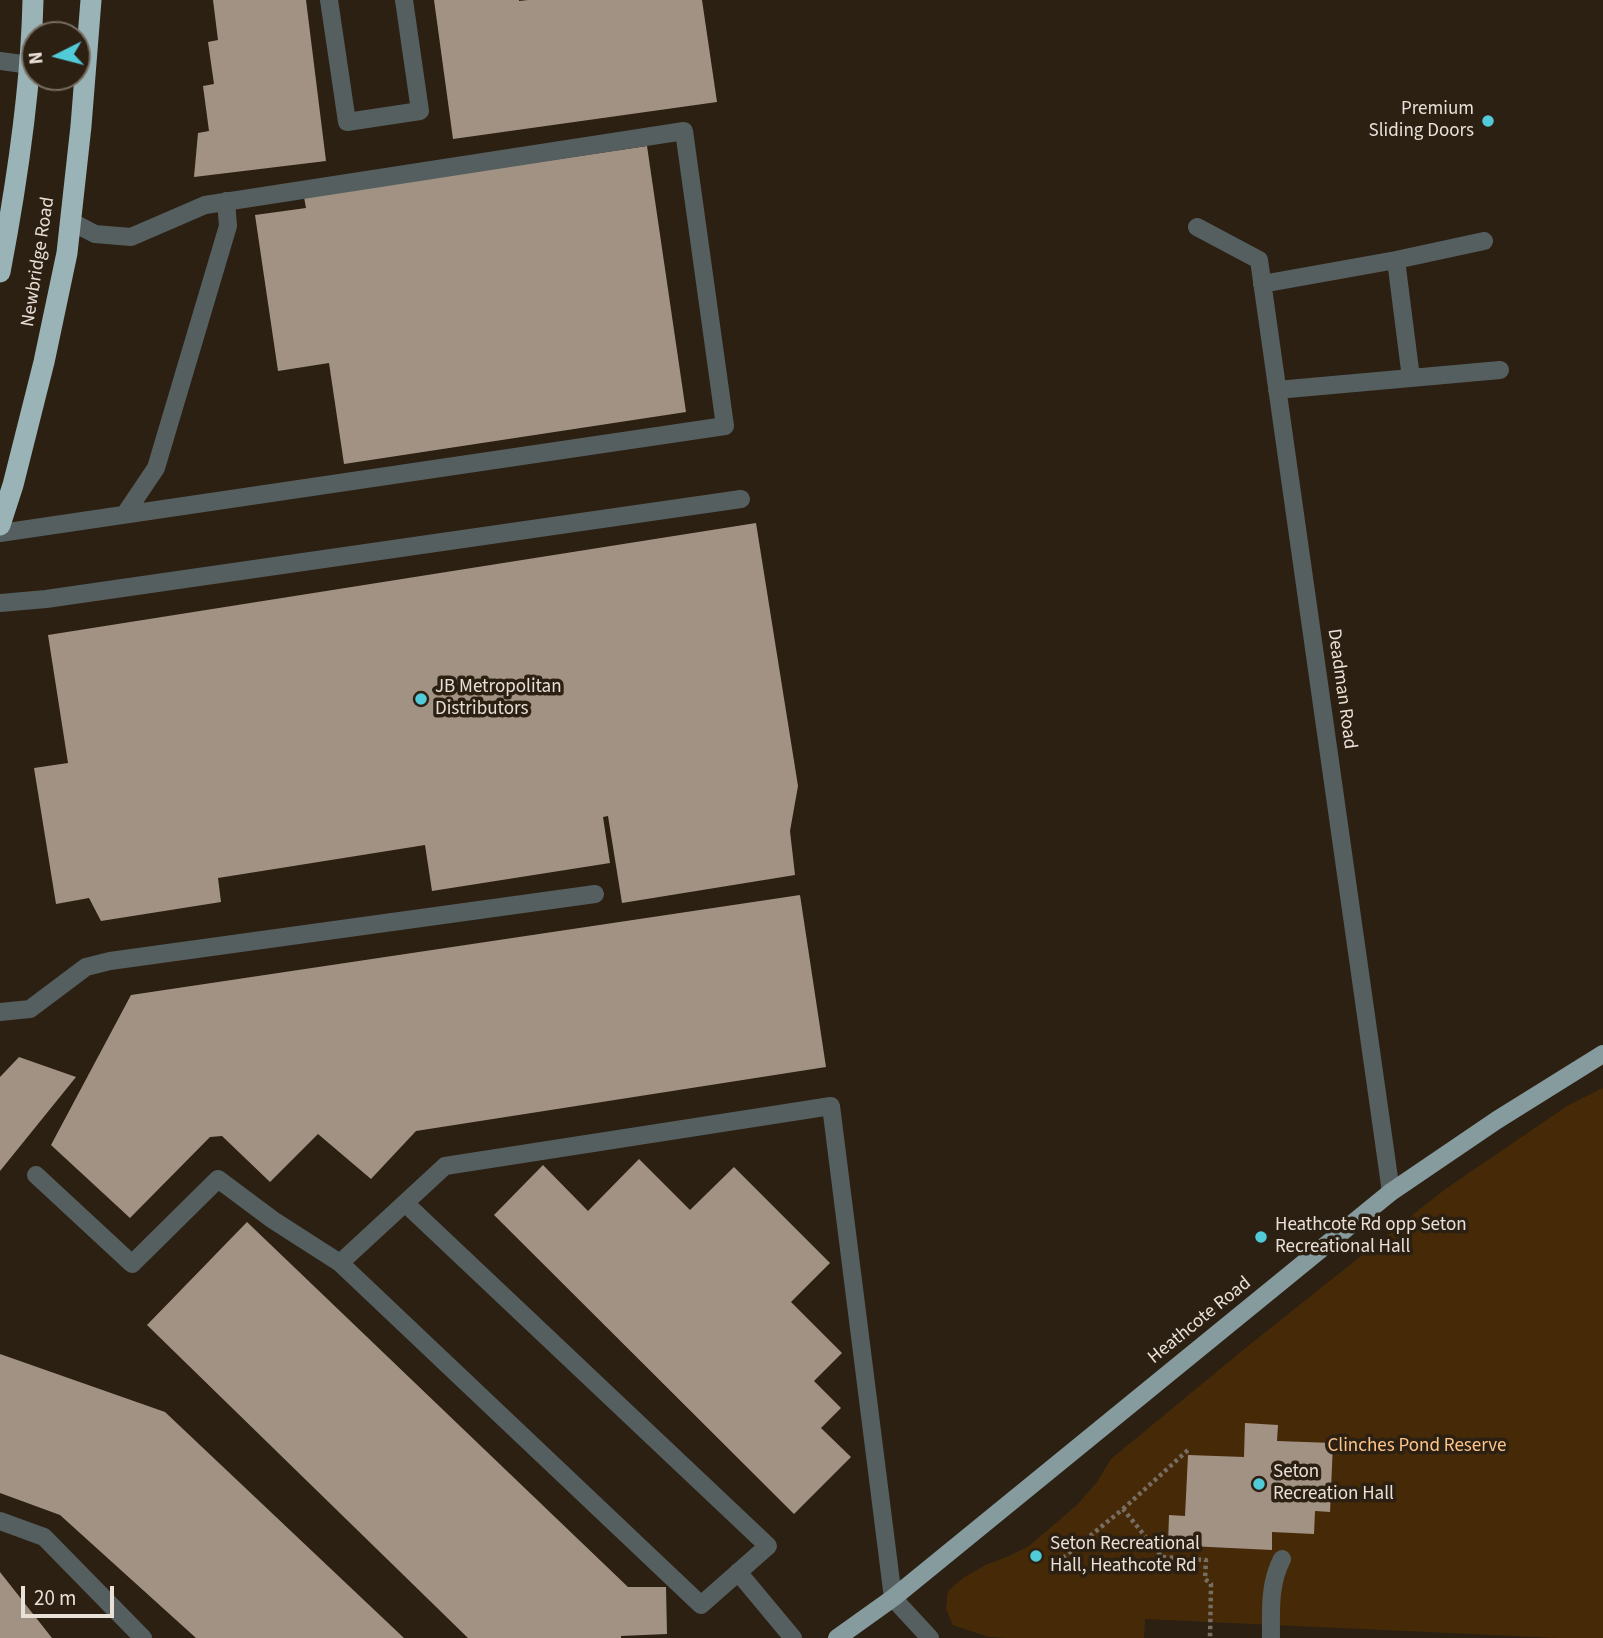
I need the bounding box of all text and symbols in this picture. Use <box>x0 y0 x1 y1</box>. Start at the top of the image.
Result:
north arrow <box>21 21 91 91</box>
text: N <box>23 50 51 66</box>
place label: Premium Sliding Doors <box>1369 99 1474 143</box>
marker: Premium Sliding Doors <box>1480 113 1496 129</box>
street label: Newbridge Road <box>17 195 61 329</box>
street label: Deadman Road <box>1321 627 1361 751</box>
place label: JB Metropolitan Distributors <box>435 677 562 721</box>
marker: JB Metropolitan Distributors <box>413 691 429 707</box>
place label: Heathcote Rd opp Seton Recreational Hall <box>1275 1215 1467 1259</box>
marker: Heathcote Rd opp Seton Recreational Hall <box>1253 1229 1269 1245</box>
street label: Heathcote Road <box>1144 1272 1256 1370</box>
park label: Clinches Pond Reserve <box>1327 1436 1507 1458</box>
place label: Seton Recreation Hall <box>1273 1462 1394 1506</box>
marker: Seton Recreation Hall <box>1251 1476 1267 1492</box>
place label: Seton Recreational Hall, Heathcote Rd <box>1050 1534 1200 1578</box>
marker: Seton Recreational Hall, Heathcote Rd <box>1028 1548 1044 1564</box>
scale bar <box>24 1572 117 1616</box>
text: 20 m <box>34 1583 76 1613</box>

